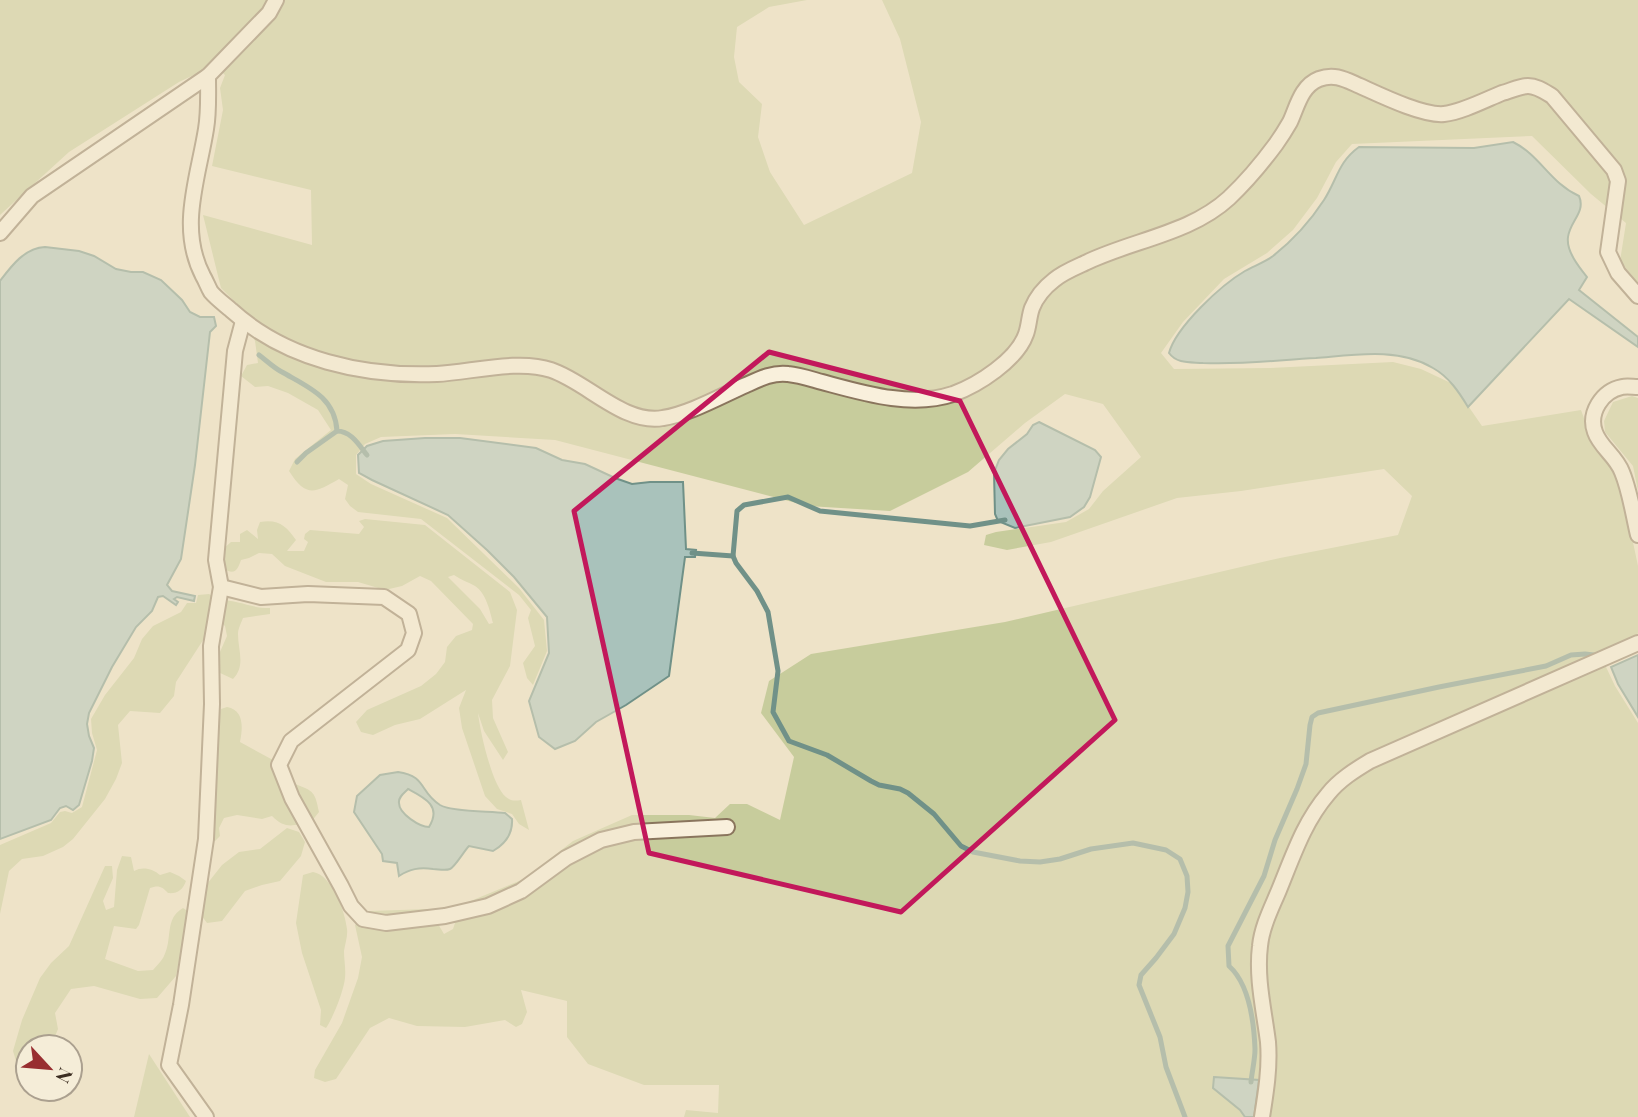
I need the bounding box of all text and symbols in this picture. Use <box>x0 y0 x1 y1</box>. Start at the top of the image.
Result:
north arrow <box>14 1033 84 1103</box>
text: N <box>50 1064 80 1088</box>

